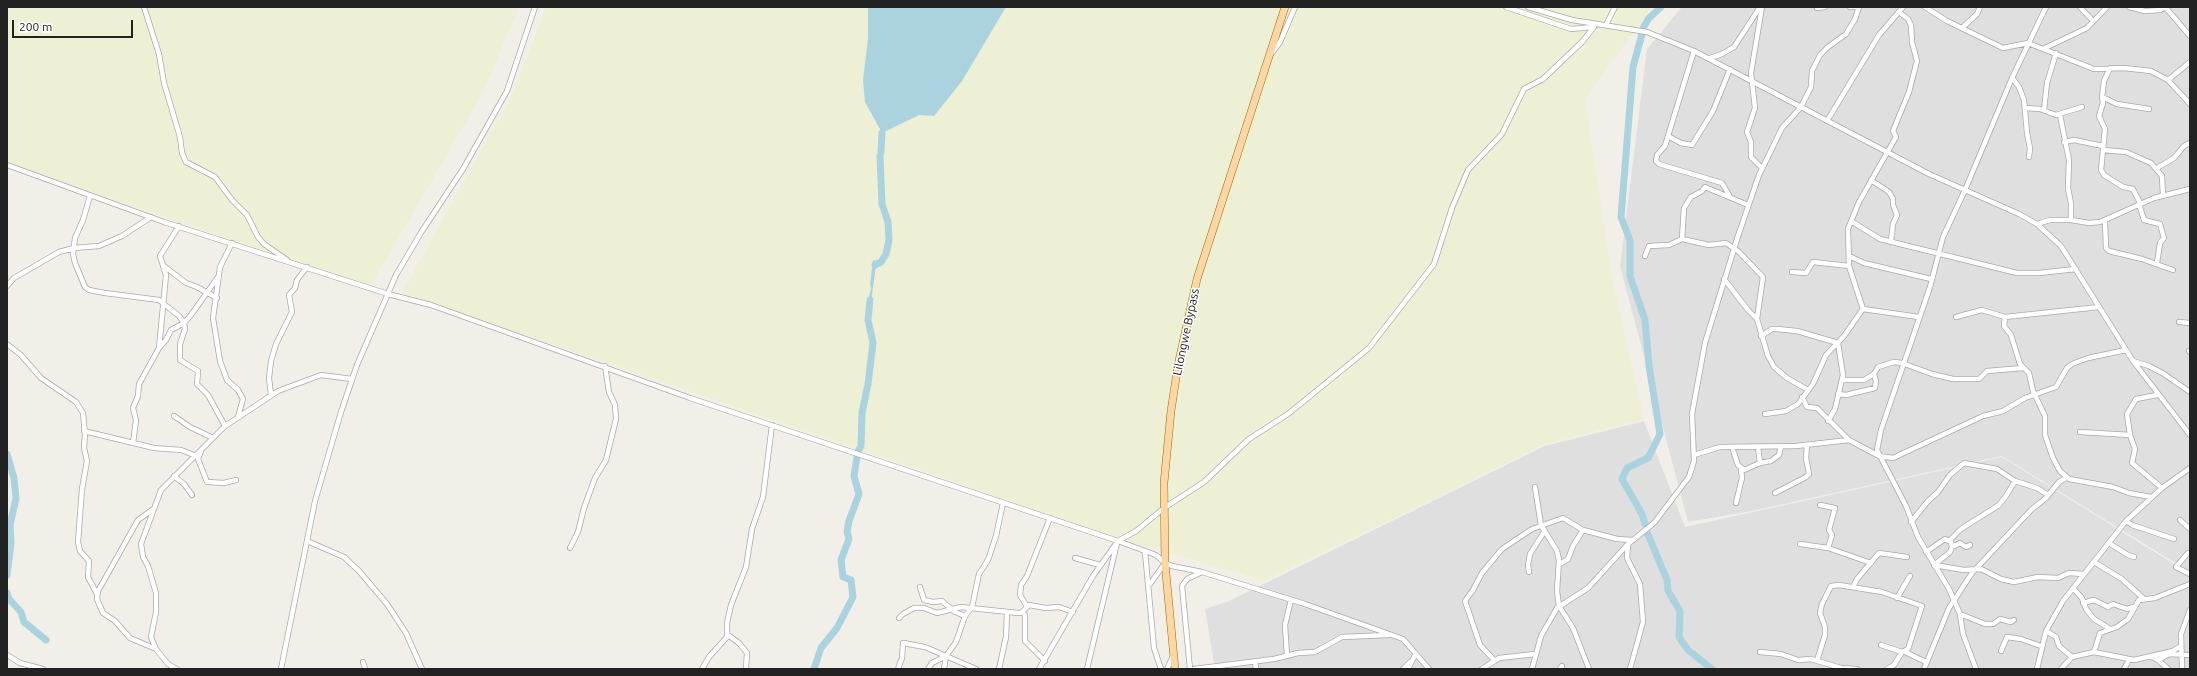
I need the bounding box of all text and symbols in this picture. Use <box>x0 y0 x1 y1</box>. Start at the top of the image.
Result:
scale bar <box>14 12 135 38</box>
text: 200 m <box>19 20 52 33</box>
street label: Lilongwe Bypass <box>1170 287 1202 377</box>

